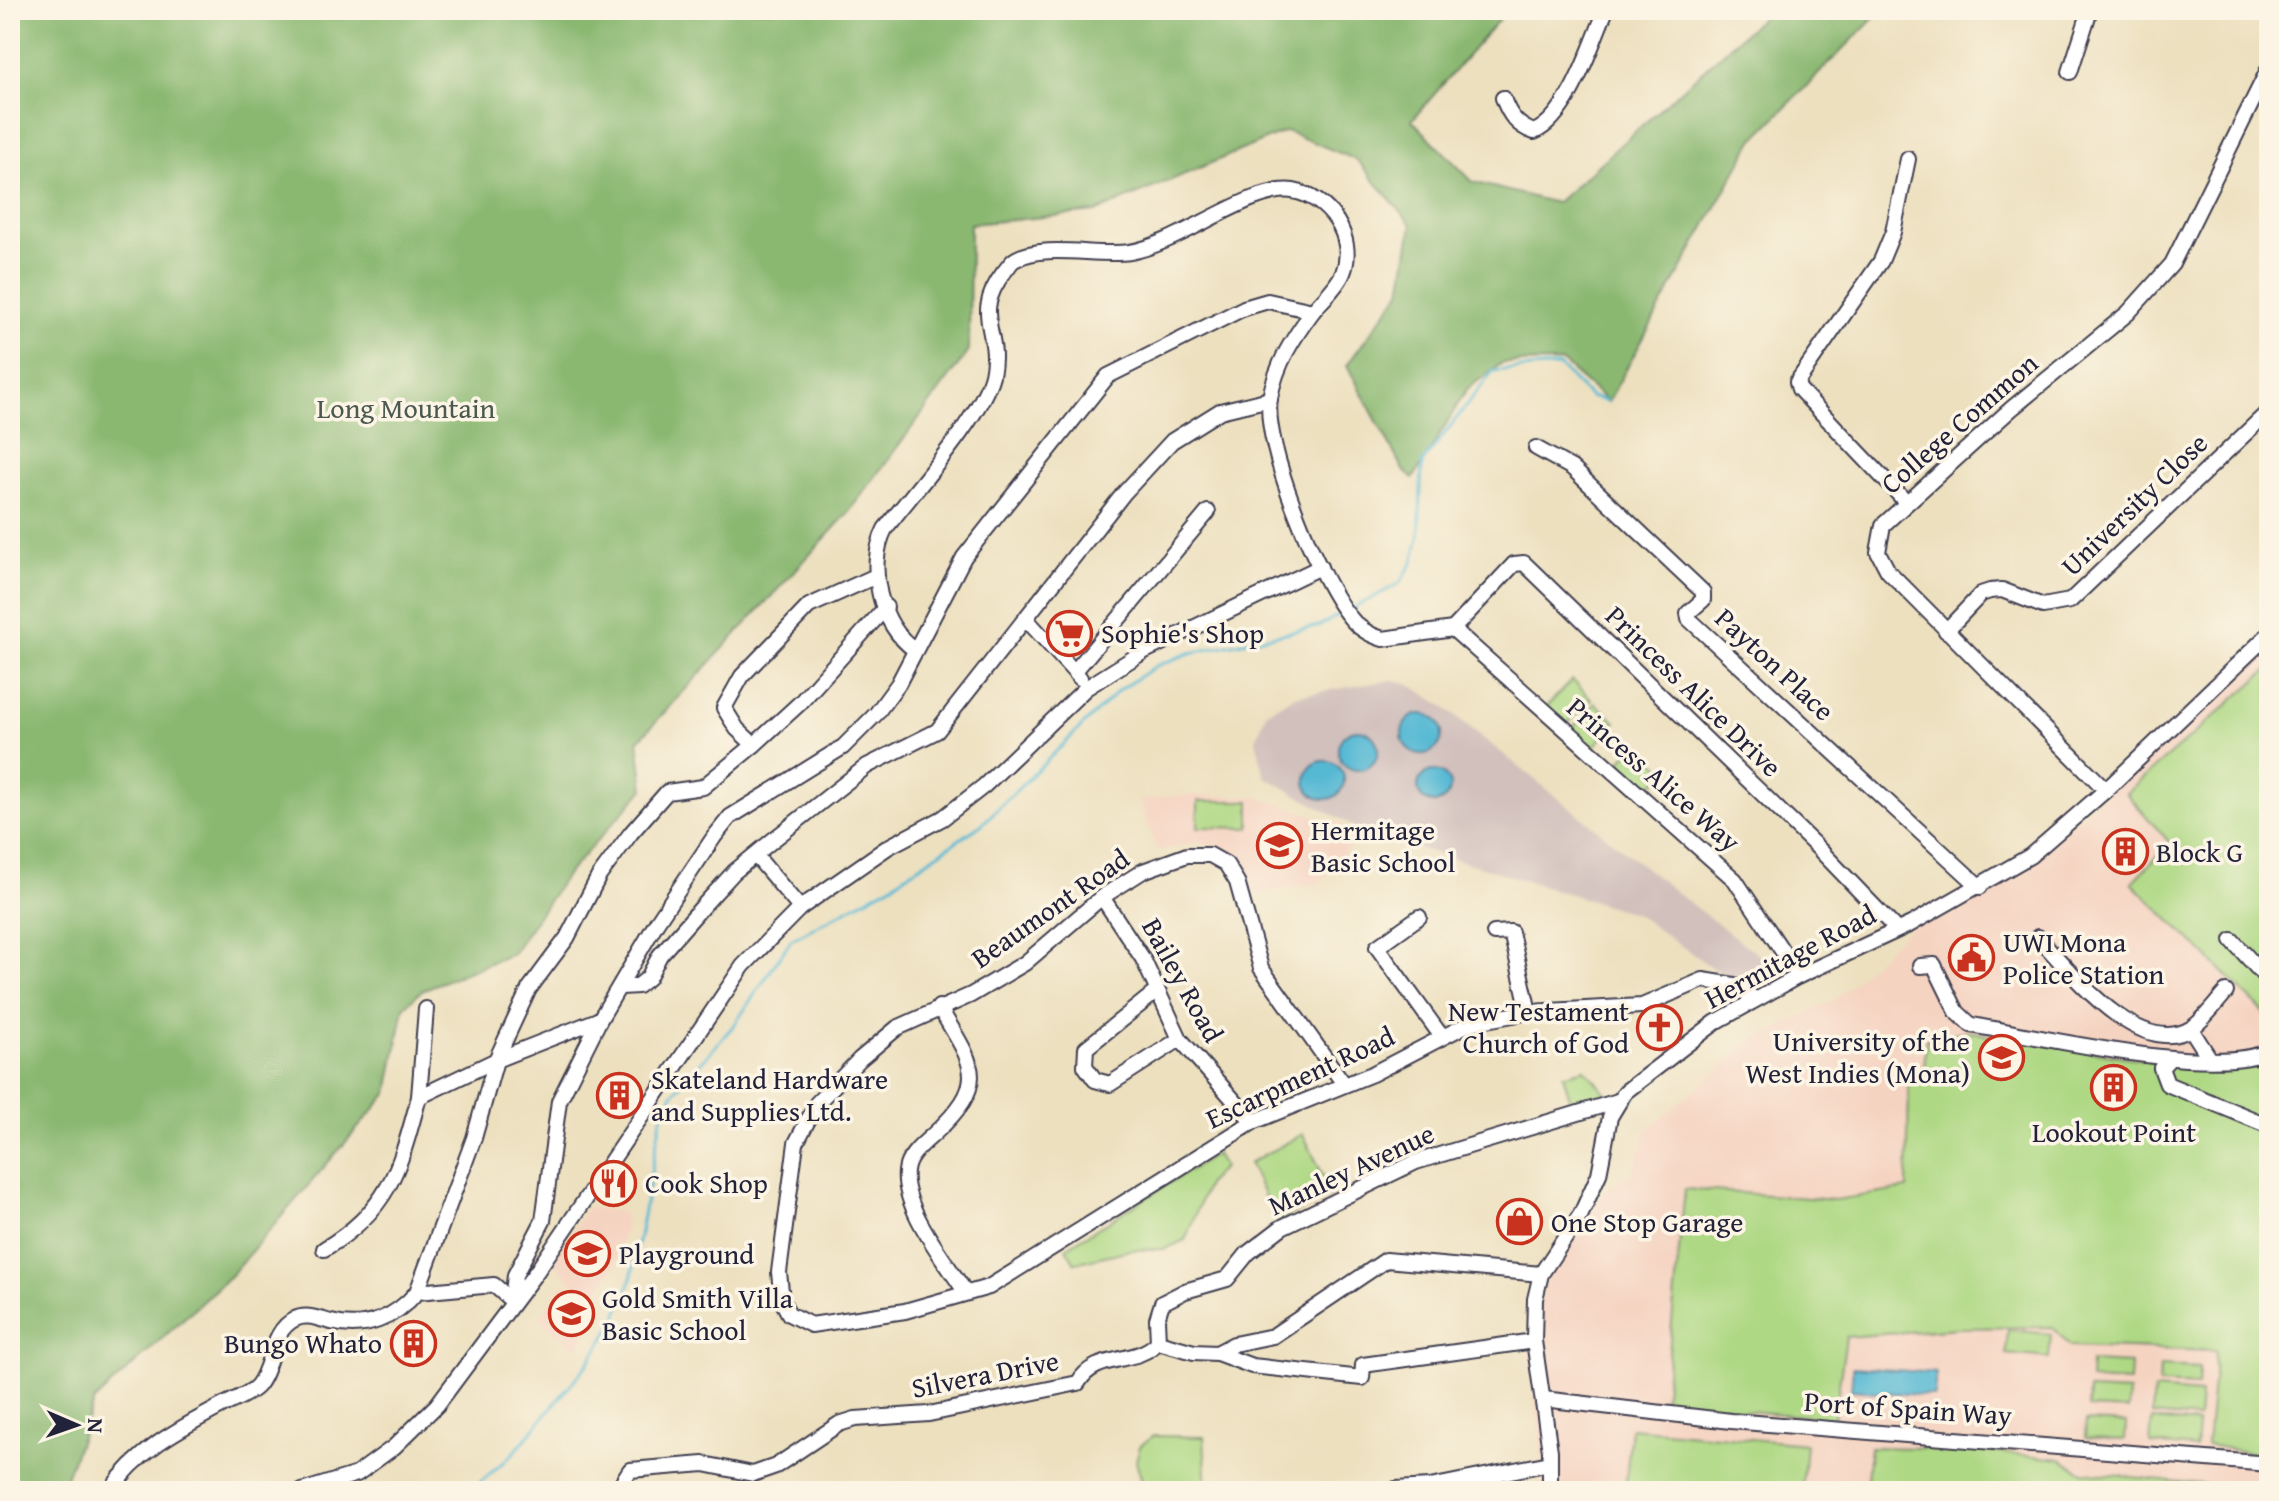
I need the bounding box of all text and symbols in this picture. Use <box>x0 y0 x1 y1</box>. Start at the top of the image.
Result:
street label: College Common <box>1871 342 2047 503</box>
park label: Long Mountain <box>317 387 496 428</box>
street label: University Close <box>2051 423 2216 585</box>
street label: Princess Alice Drive <box>1597 596 1792 786</box>
street label: Payton Place <box>1707 597 1844 730</box>
supermarket icon: Sophie's Shop <box>1046 609 1094 657</box>
place label: Sophie's Shop <box>1101 612 1264 653</box>
street label: Princess Alice Way <box>1558 686 1750 861</box>
place label: Hermitage Basic School <box>1311 809 1456 882</box>
school or university icon: Hermitage Basic School <box>1256 822 1304 870</box>
building icon: Block G <box>2101 828 2149 876</box>
place label: Block G <box>2156 831 2243 872</box>
street label: Beaumont Road <box>962 838 1137 977</box>
street label: Hermitage Road <box>1697 893 1883 1018</box>
street label: Bailey Road <box>1132 910 1235 1050</box>
place label: UWI Mona Police Station <box>2003 921 2165 994</box>
public building icon: UWI Mona Police Station <box>1948 934 1996 982</box>
place label: New Testament Church of God <box>1448 990 1629 1063</box>
church icon: New Testament Church of God <box>1636 1003 1684 1051</box>
street label: Escarpment Road <box>1199 1015 1401 1138</box>
place label: University of the West Indies (Mona) <box>1745 1020 1970 1093</box>
school or university icon: University of the West Indies (Mona) <box>1977 1033 2025 1081</box>
place label: Skateland Hardware and Supplies Ltd. <box>651 1058 888 1131</box>
building icon: Lookout Point <box>2090 1064 2138 1112</box>
building icon: Skateland Hardware and Supplies Ltd. <box>596 1071 644 1119</box>
place label: Lookout Point <box>2032 1111 2196 1152</box>
street label: Manley Avenue <box>1261 1112 1441 1225</box>
restaurant icon: Cook Shop <box>590 1159 638 1207</box>
place label: Cook Shop <box>645 1162 768 1203</box>
shop icon: One Stop Garage <box>1496 1198 1544 1246</box>
place label: One Stop Garage <box>1551 1201 1743 1242</box>
school or university icon: Playground <box>564 1230 612 1278</box>
place label: Playground <box>619 1233 754 1274</box>
place label: Gold Smith Villa Basic School <box>602 1277 794 1350</box>
school or university icon: Gold Smith Villa Basic School <box>547 1290 595 1338</box>
building icon: Bungo Whato <box>389 1319 437 1367</box>
place label: Bungo Whato <box>224 1322 382 1363</box>
street label: Silvera Drive <box>908 1339 1062 1408</box>
street label: Port of Spain Way <box>1803 1380 2013 1435</box>
north arrow <box>36 1385 116 1465</box>
text: N <box>80 1418 112 1434</box>

